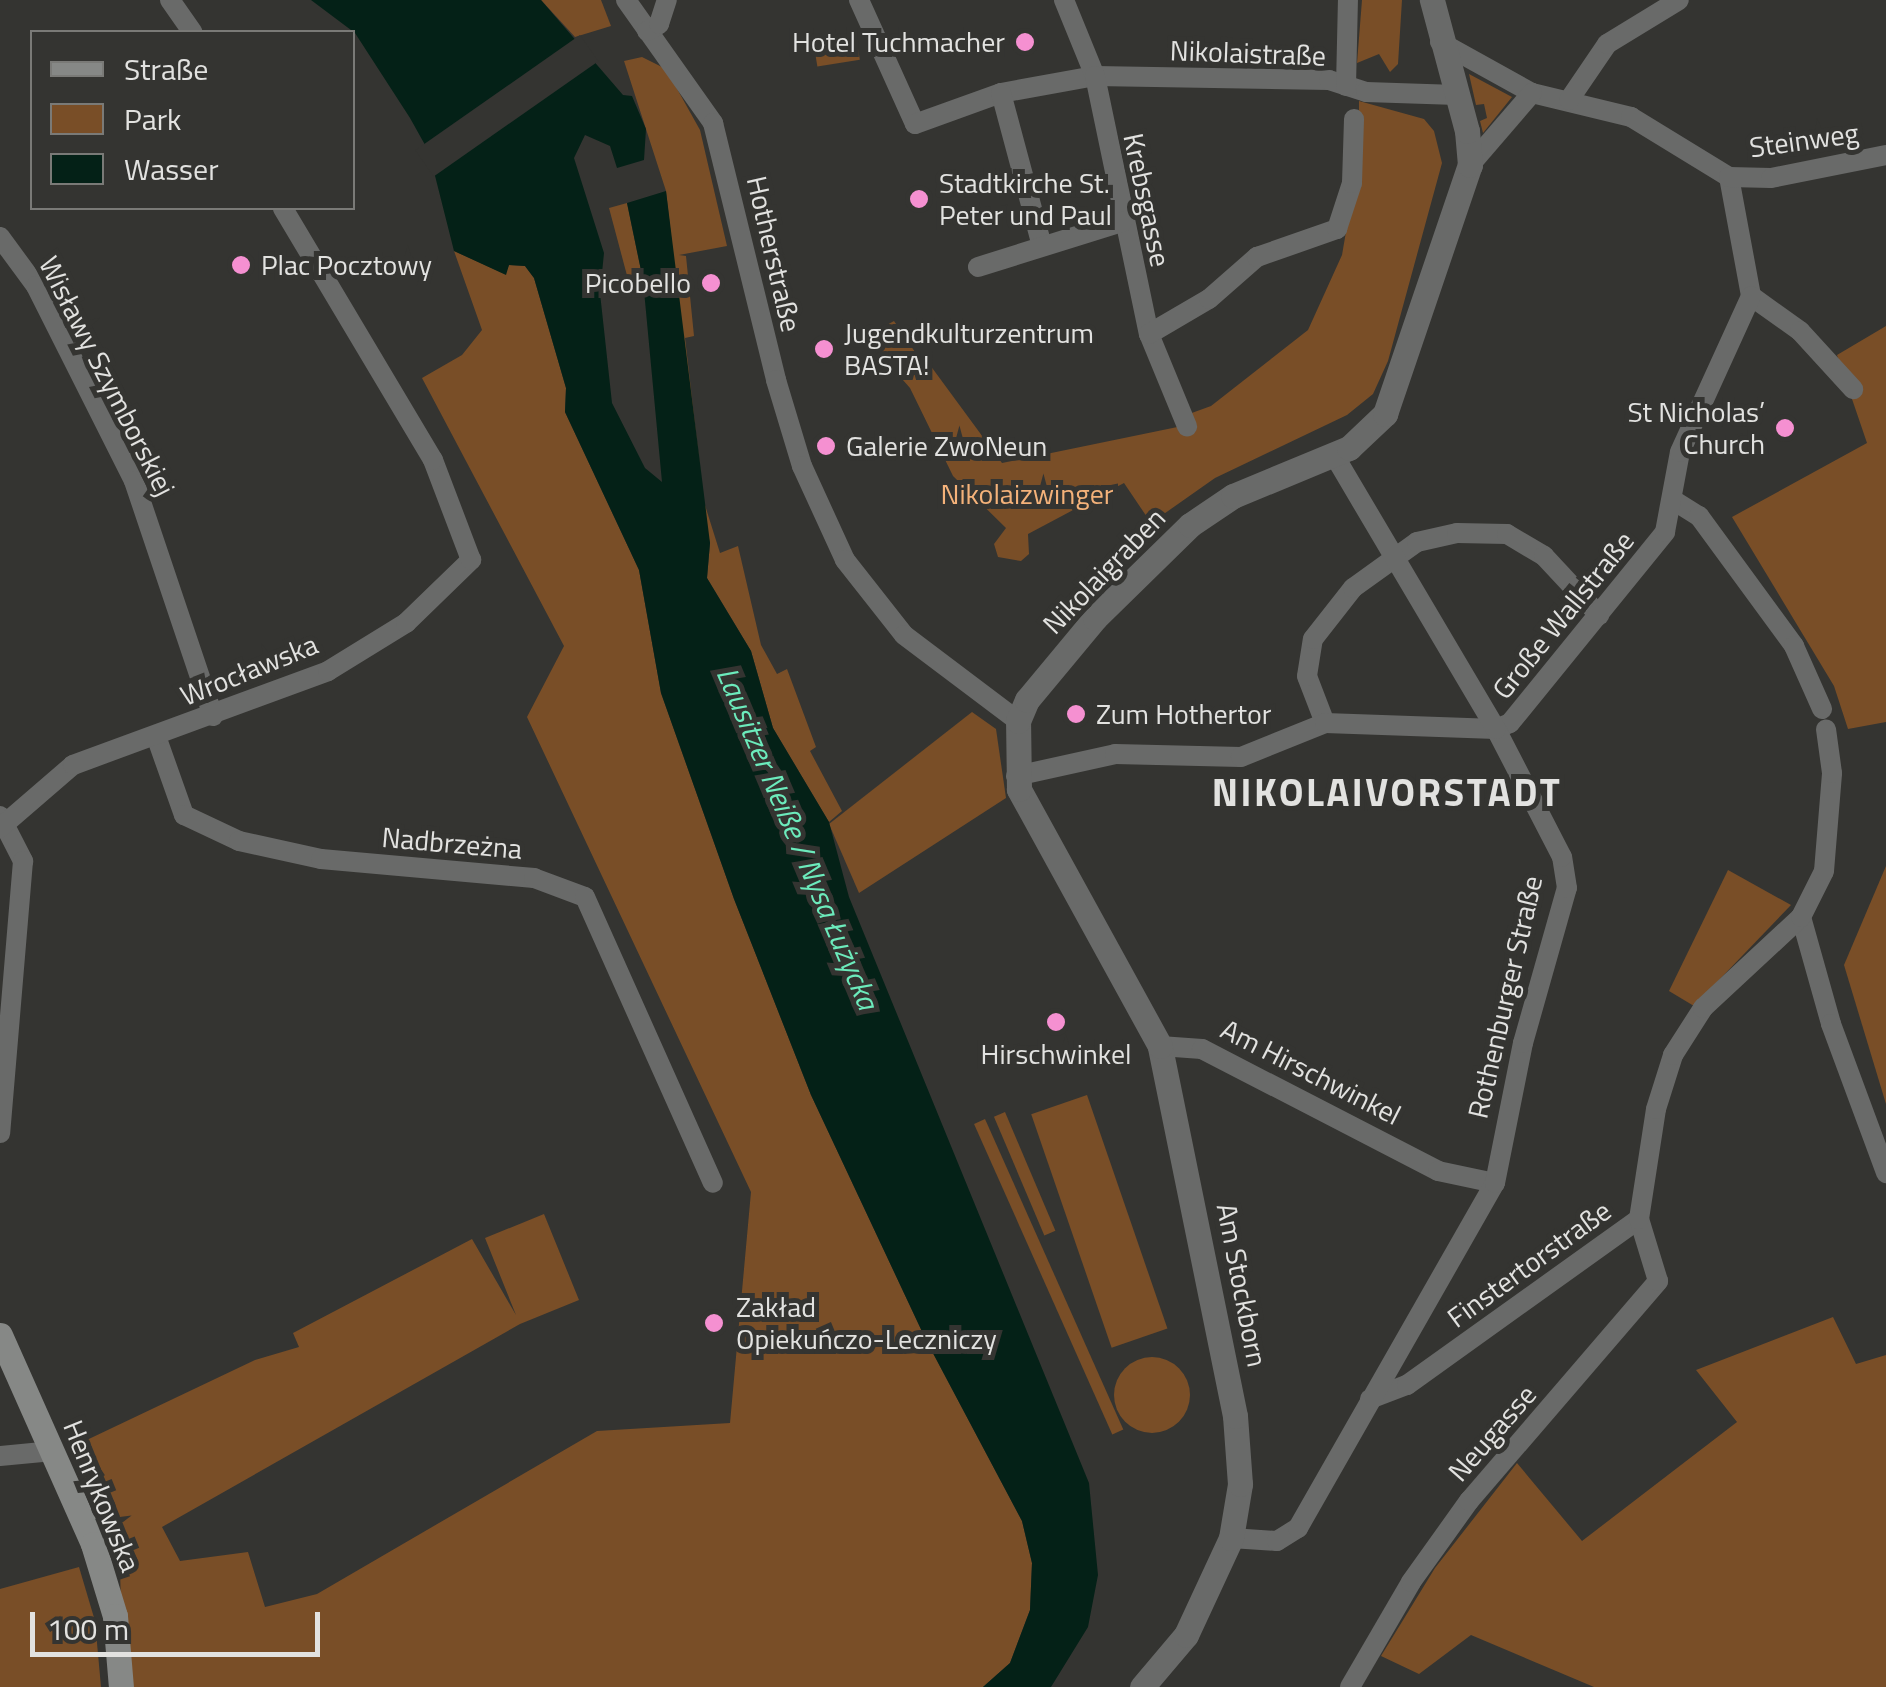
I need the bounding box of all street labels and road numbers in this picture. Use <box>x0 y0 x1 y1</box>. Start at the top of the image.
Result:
street label: Nikolaistraße <box>1169 33 1327 73</box>
street label: Steinweg <box>1747 116 1861 164</box>
street label: Krebsgasse <box>1116 130 1178 270</box>
street label: Hotherstraße <box>740 173 808 335</box>
street label: Wisławy Szymborskiej <box>32 251 182 501</box>
street label: Nikolaigraben <box>1036 501 1172 641</box>
street label: Große Wallstraße <box>1485 524 1641 706</box>
street label: Wrocławska <box>175 627 323 713</box>
street label: Nadbrzeżna <box>380 820 524 866</box>
street label: Rothenburger Straße <box>1461 872 1549 1122</box>
street label: Am Hirschwinkel <box>1215 1012 1407 1132</box>
street label: Finstertorstraße <box>1441 1193 1617 1335</box>
street label: Am Stockborn <box>1210 1200 1274 1370</box>
street label: Neugasse <box>1441 1378 1543 1488</box>
street label: Henrykowska <box>56 1415 148 1577</box>

